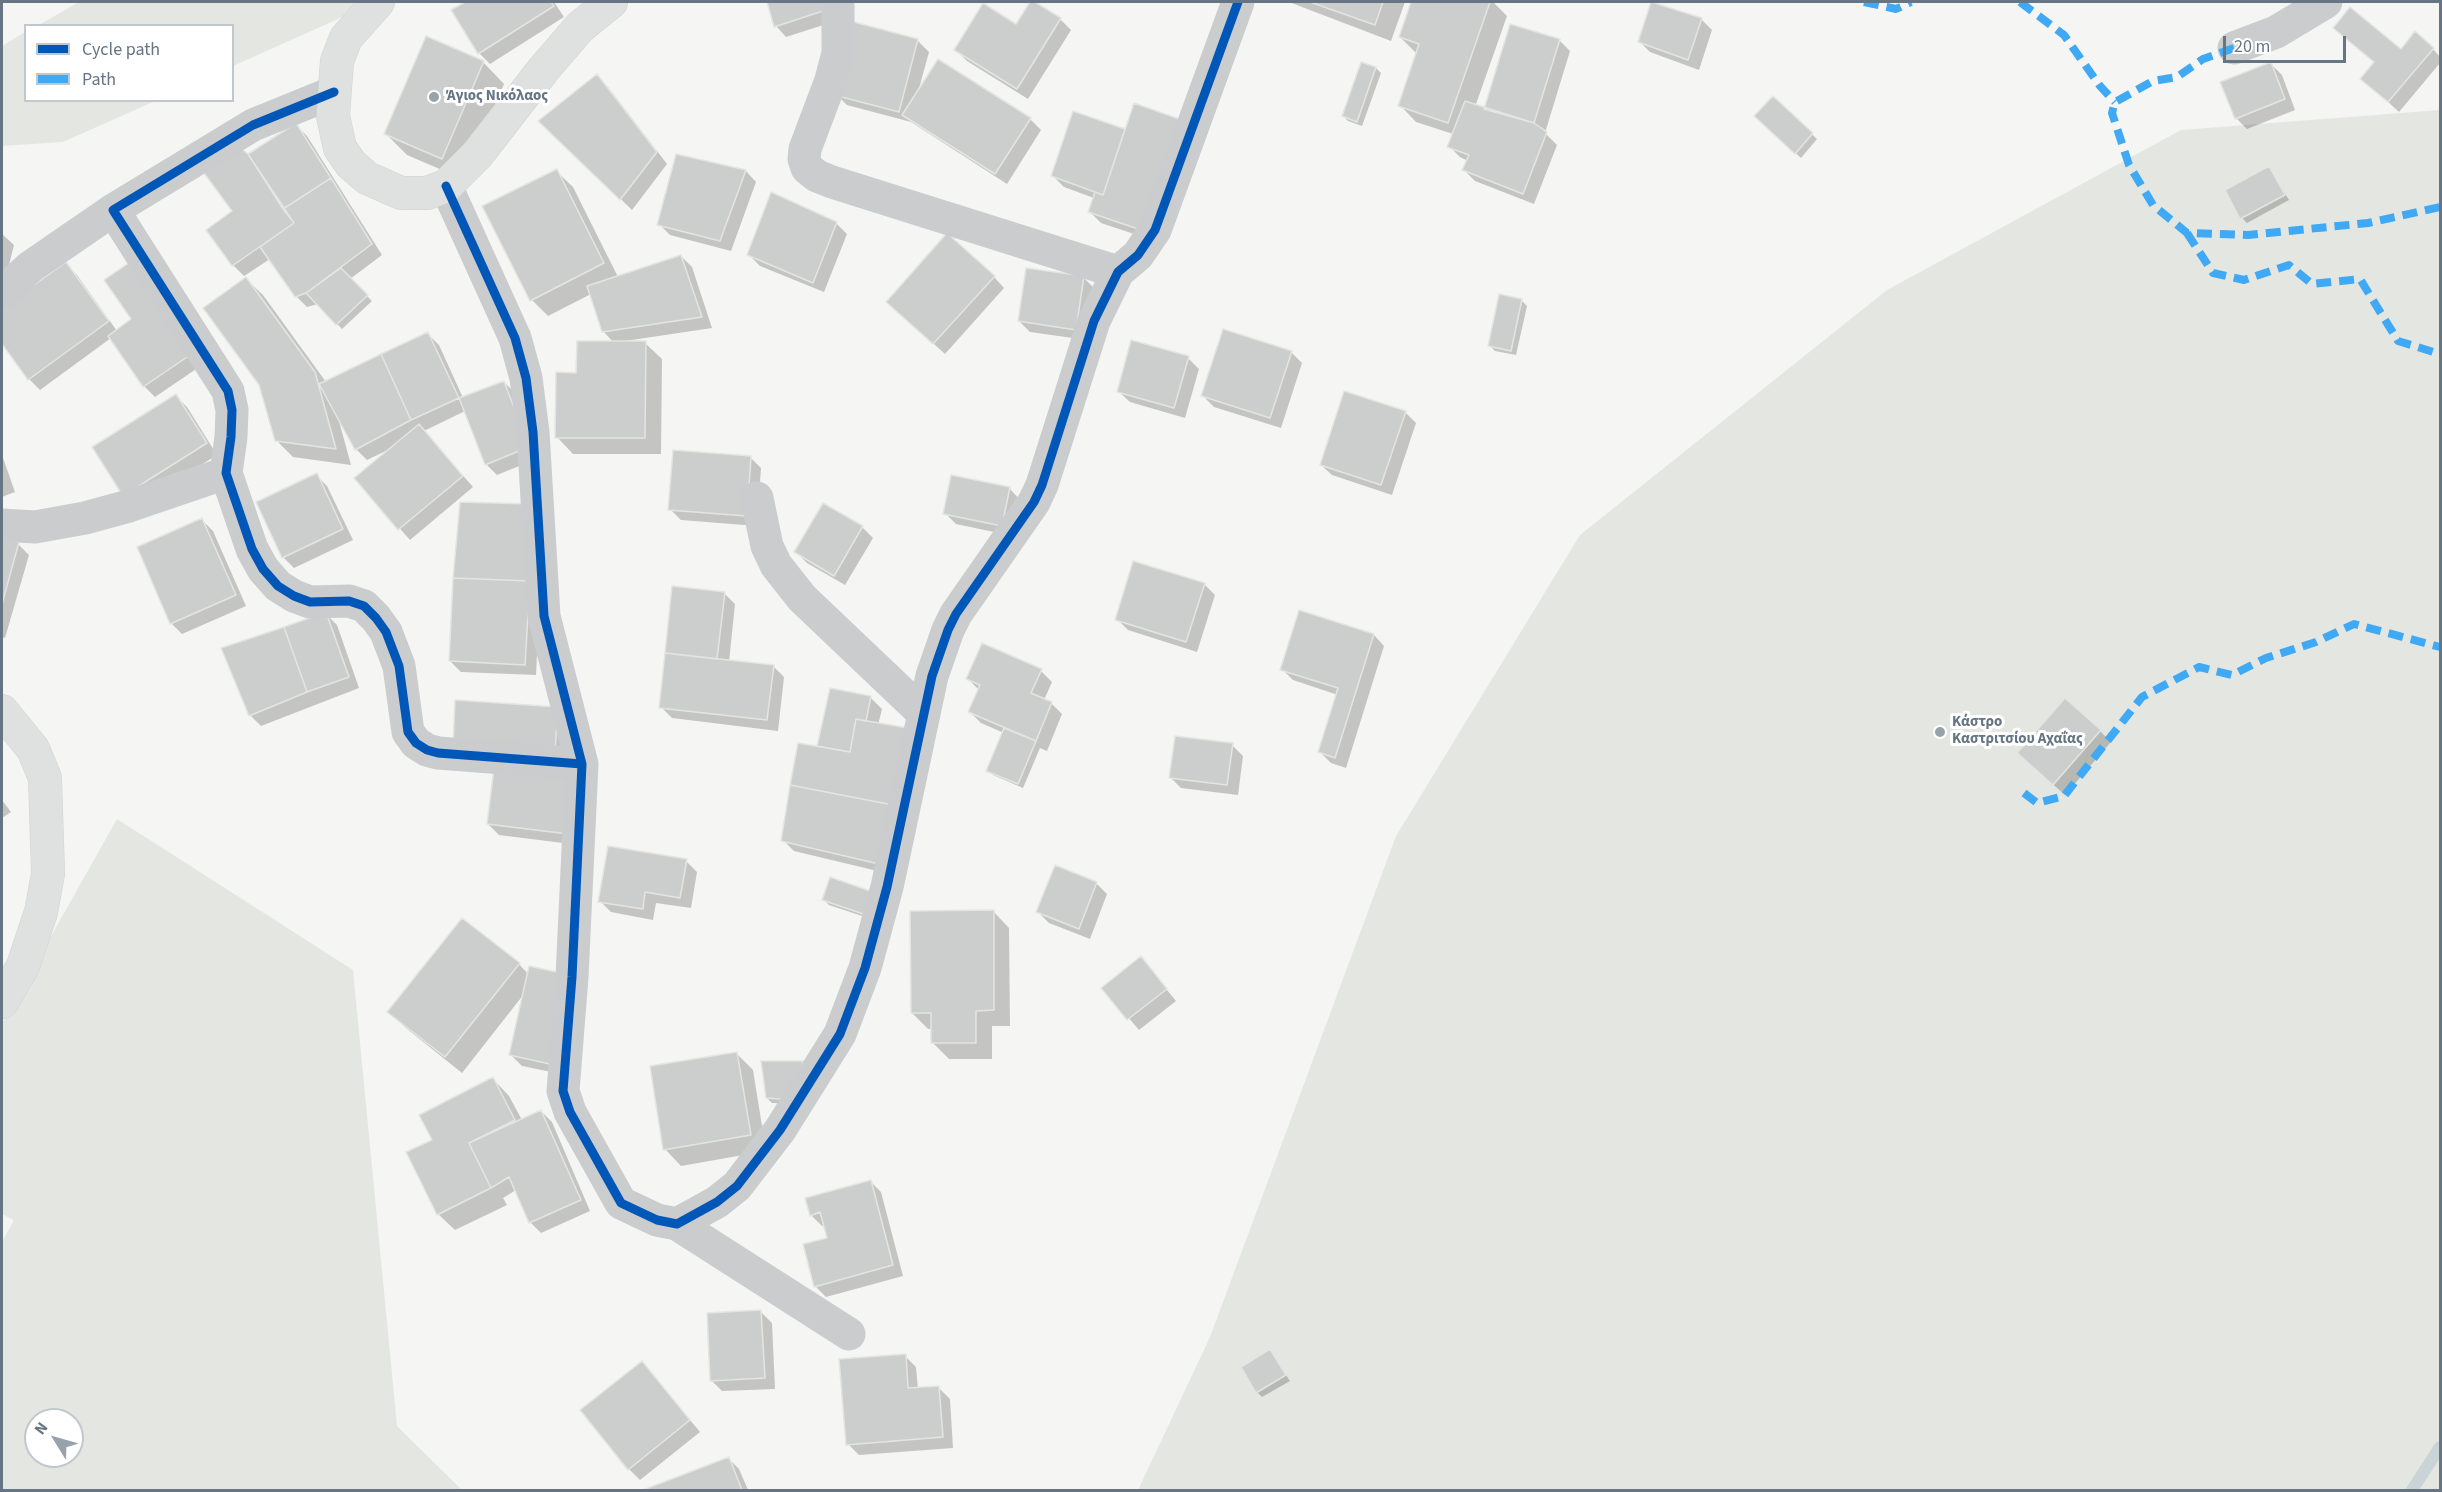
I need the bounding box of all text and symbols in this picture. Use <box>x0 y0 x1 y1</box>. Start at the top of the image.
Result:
legend <box>24 24 234 102</box>
scale bar <box>2226 24 2349 62</box>
text: 20 m <box>2234 34 2270 59</box>
text: Cycle path <box>82 37 160 62</box>
text: Path <box>82 67 116 92</box>
place label: Άγιος Νικόλαος <box>446 88 548 106</box>
marker: Άγιος Νικόλαος <box>427 90 441 104</box>
place label: Κάστρο Καστριτσίου Αχαΐας <box>1952 714 2083 749</box>
marker: Κάστρο Καστριτσίου Αχαΐας <box>1933 725 1947 739</box>
north arrow <box>24 1408 84 1468</box>
text: N <box>29 1418 53 1439</box>

